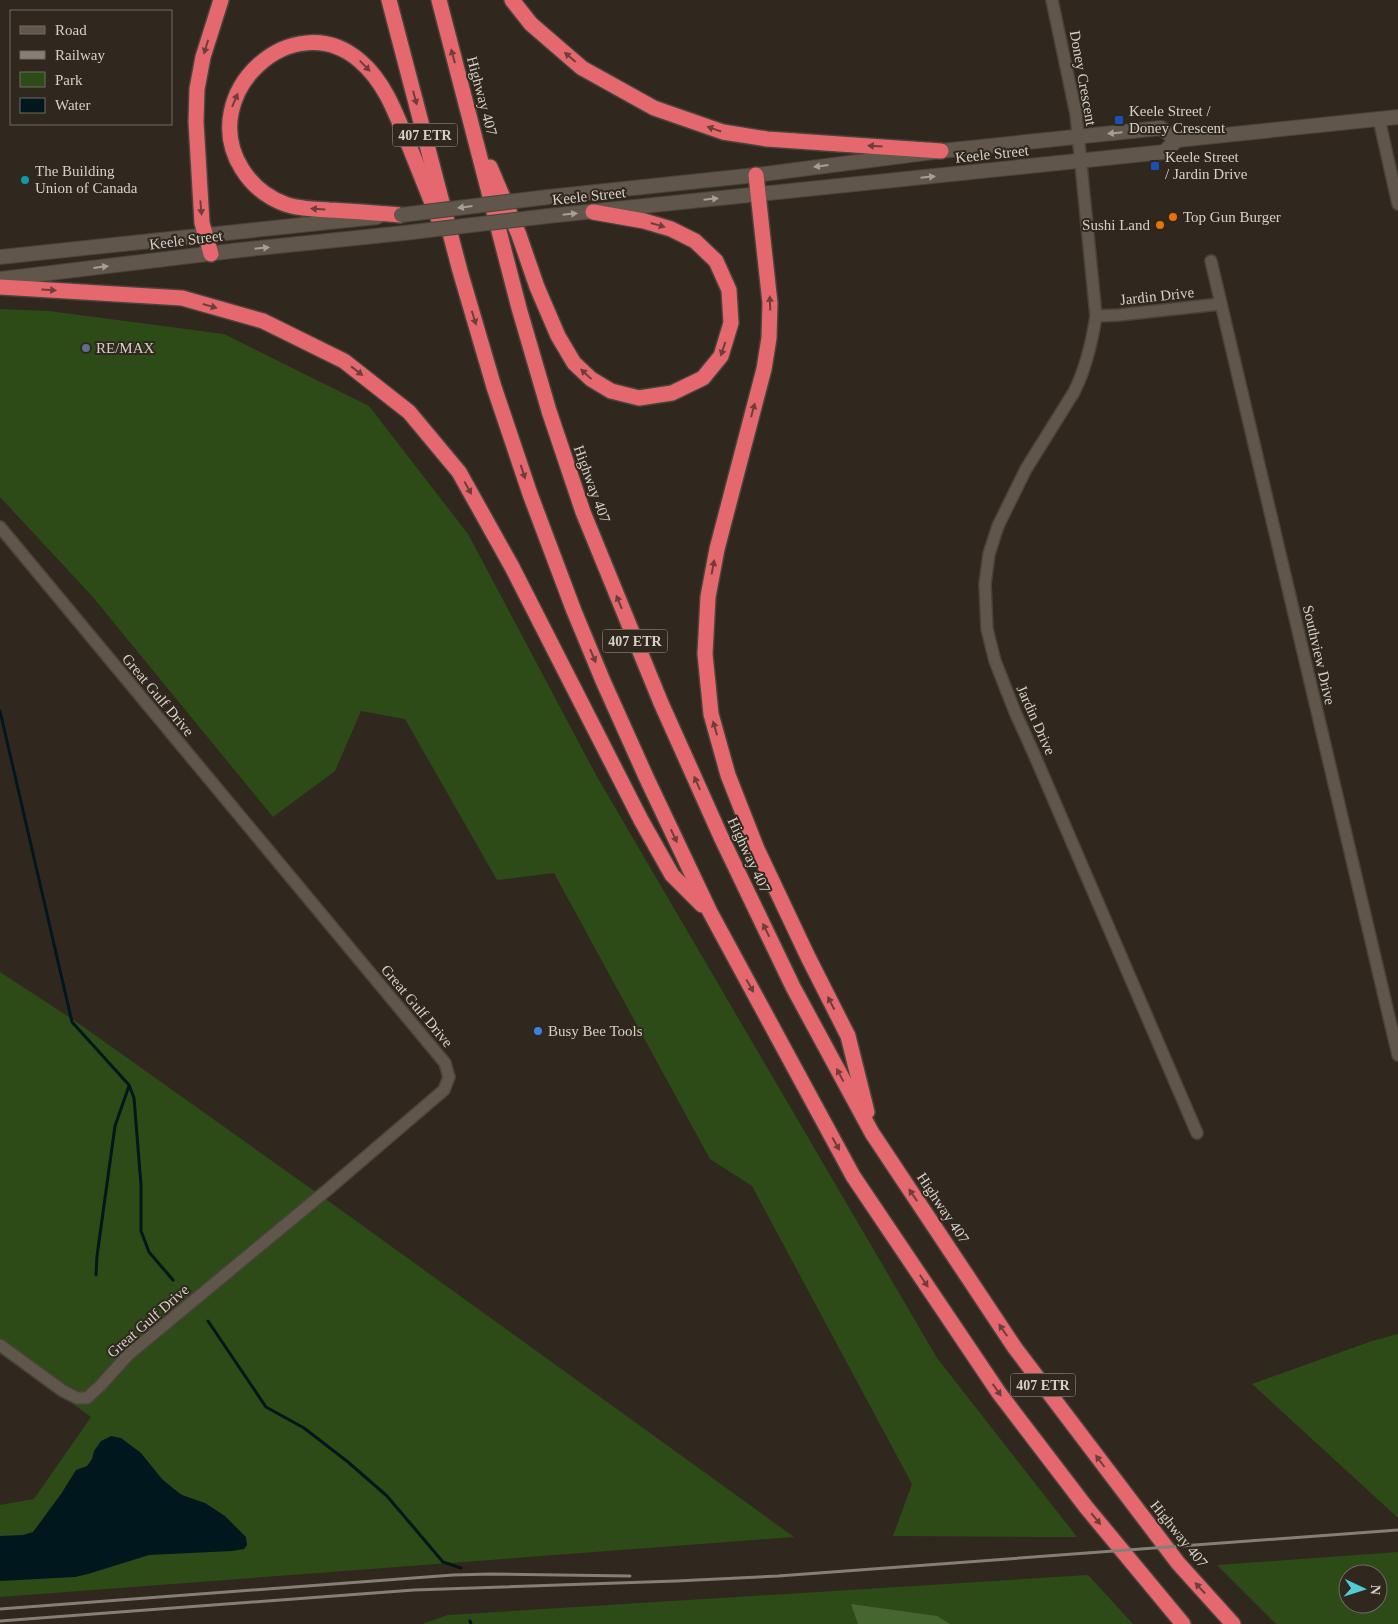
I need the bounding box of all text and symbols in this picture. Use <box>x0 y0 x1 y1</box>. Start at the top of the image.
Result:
legend <box>10 10 172 125</box>
text: Road <box>55 22 87 38</box>
street label: Doney Crescent <box>1067 29 1099 128</box>
one-way arrow <box>202 39 209 54</box>
text: Railway <box>55 47 105 63</box>
one-way arrow <box>449 48 457 63</box>
one-way arrow <box>564 51 576 63</box>
street label: Highway 407 <box>464 55 500 138</box>
one-way arrow <box>359 60 371 72</box>
text: Park <box>55 72 83 88</box>
one-way arrow <box>411 90 419 105</box>
one-way arrow <box>231 93 239 107</box>
text: Water <box>55 97 90 113</box>
place label: Keele Street / Doney Crescent <box>1129 103 1226 136</box>
marker: Keele Street / Doney Crescent <box>1113 114 1125 126</box>
road number: 407 ETR <box>392 124 458 146</box>
one-way arrow <box>706 125 721 133</box>
one-way arrow <box>1107 129 1123 137</box>
one-way arrow <box>867 141 883 149</box>
street label: Keele Street <box>955 142 1030 166</box>
place label: Keele Street / Jardin Drive <box>1165 149 1248 182</box>
marker: Keele Street / Jardin Drive <box>1149 160 1161 172</box>
one-way arrow <box>813 162 829 170</box>
place label: The Building Union of Canada <box>35 163 138 196</box>
one-way arrow <box>921 173 937 181</box>
marker: The Building Union of Canada <box>19 174 31 186</box>
street label: Keele Street <box>552 184 627 208</box>
one-way arrow <box>703 195 719 203</box>
one-way arrow <box>197 200 205 216</box>
one-way arrow <box>457 203 473 211</box>
one-way arrow <box>309 205 325 213</box>
place label: Top Gun Burger <box>1183 209 1281 225</box>
one-way arrow <box>563 210 579 218</box>
marker: Top Gun Burger <box>1167 211 1179 223</box>
place label: Sushi Land <box>1082 217 1150 233</box>
marker: Sushi Land <box>1154 219 1166 231</box>
one-way arrow <box>650 221 665 229</box>
street label: Keele Street <box>148 227 224 252</box>
one-way arrow <box>254 244 270 252</box>
one-way arrow <box>93 263 109 271</box>
street label: Jardin Drive <box>1119 284 1195 308</box>
one-way arrow <box>41 287 57 295</box>
one-way arrow <box>766 295 774 311</box>
one-way arrow <box>202 302 217 310</box>
one-way arrow <box>470 310 478 325</box>
place label: RE/MAX <box>96 340 155 356</box>
marker: RE/MAX <box>80 342 92 354</box>
one-way arrow <box>719 342 726 357</box>
one-way arrow <box>350 366 363 377</box>
one-way arrow <box>580 368 592 380</box>
one-way arrow <box>750 402 758 417</box>
street label: Highway 407 <box>571 443 614 525</box>
one-way arrow <box>520 465 527 480</box>
one-way arrow <box>464 481 472 496</box>
one-way arrow <box>710 559 718 575</box>
one-way arrow <box>614 595 622 609</box>
street label: Southview Drive <box>1300 603 1338 707</box>
road number: 407 ETR <box>602 630 668 652</box>
one-way arrow <box>589 649 597 663</box>
street label: Great Gulf Drive <box>119 651 197 740</box>
street label: Jardin Drive <box>1014 683 1059 758</box>
one-way arrow <box>710 720 718 735</box>
one-way arrow <box>692 776 700 790</box>
street label: Highway 407 <box>725 815 774 896</box>
one-way arrow <box>670 829 678 843</box>
one-way arrow <box>762 923 770 937</box>
street label: Great Gulf Drive <box>378 962 456 1051</box>
one-way arrow <box>746 979 754 993</box>
one-way arrow <box>827 996 835 1011</box>
place label: Busy Bee Tools <box>548 1023 643 1039</box>
marker: Busy Bee Tools <box>532 1025 544 1037</box>
one-way arrow <box>836 1068 845 1081</box>
one-way arrow <box>832 1137 840 1151</box>
street label: Highway 407 <box>914 1170 973 1247</box>
one-way arrow <box>908 1188 918 1202</box>
one-way arrow <box>919 1274 928 1287</box>
street label: Great Gulf Drive <box>104 1281 192 1361</box>
one-way arrow <box>998 1323 1008 1337</box>
road number: 407 ETR <box>1010 1374 1076 1396</box>
one-way arrow <box>992 1383 1002 1397</box>
one-way arrow <box>1095 1454 1105 1468</box>
street label: Highway 407 <box>1147 1497 1211 1571</box>
one-way arrow <box>1090 1512 1101 1525</box>
north arrow <box>1338 1564 1388 1614</box>
one-way arrow <box>1195 1582 1206 1595</box>
text: N <box>1368 1584 1383 1595</box>

